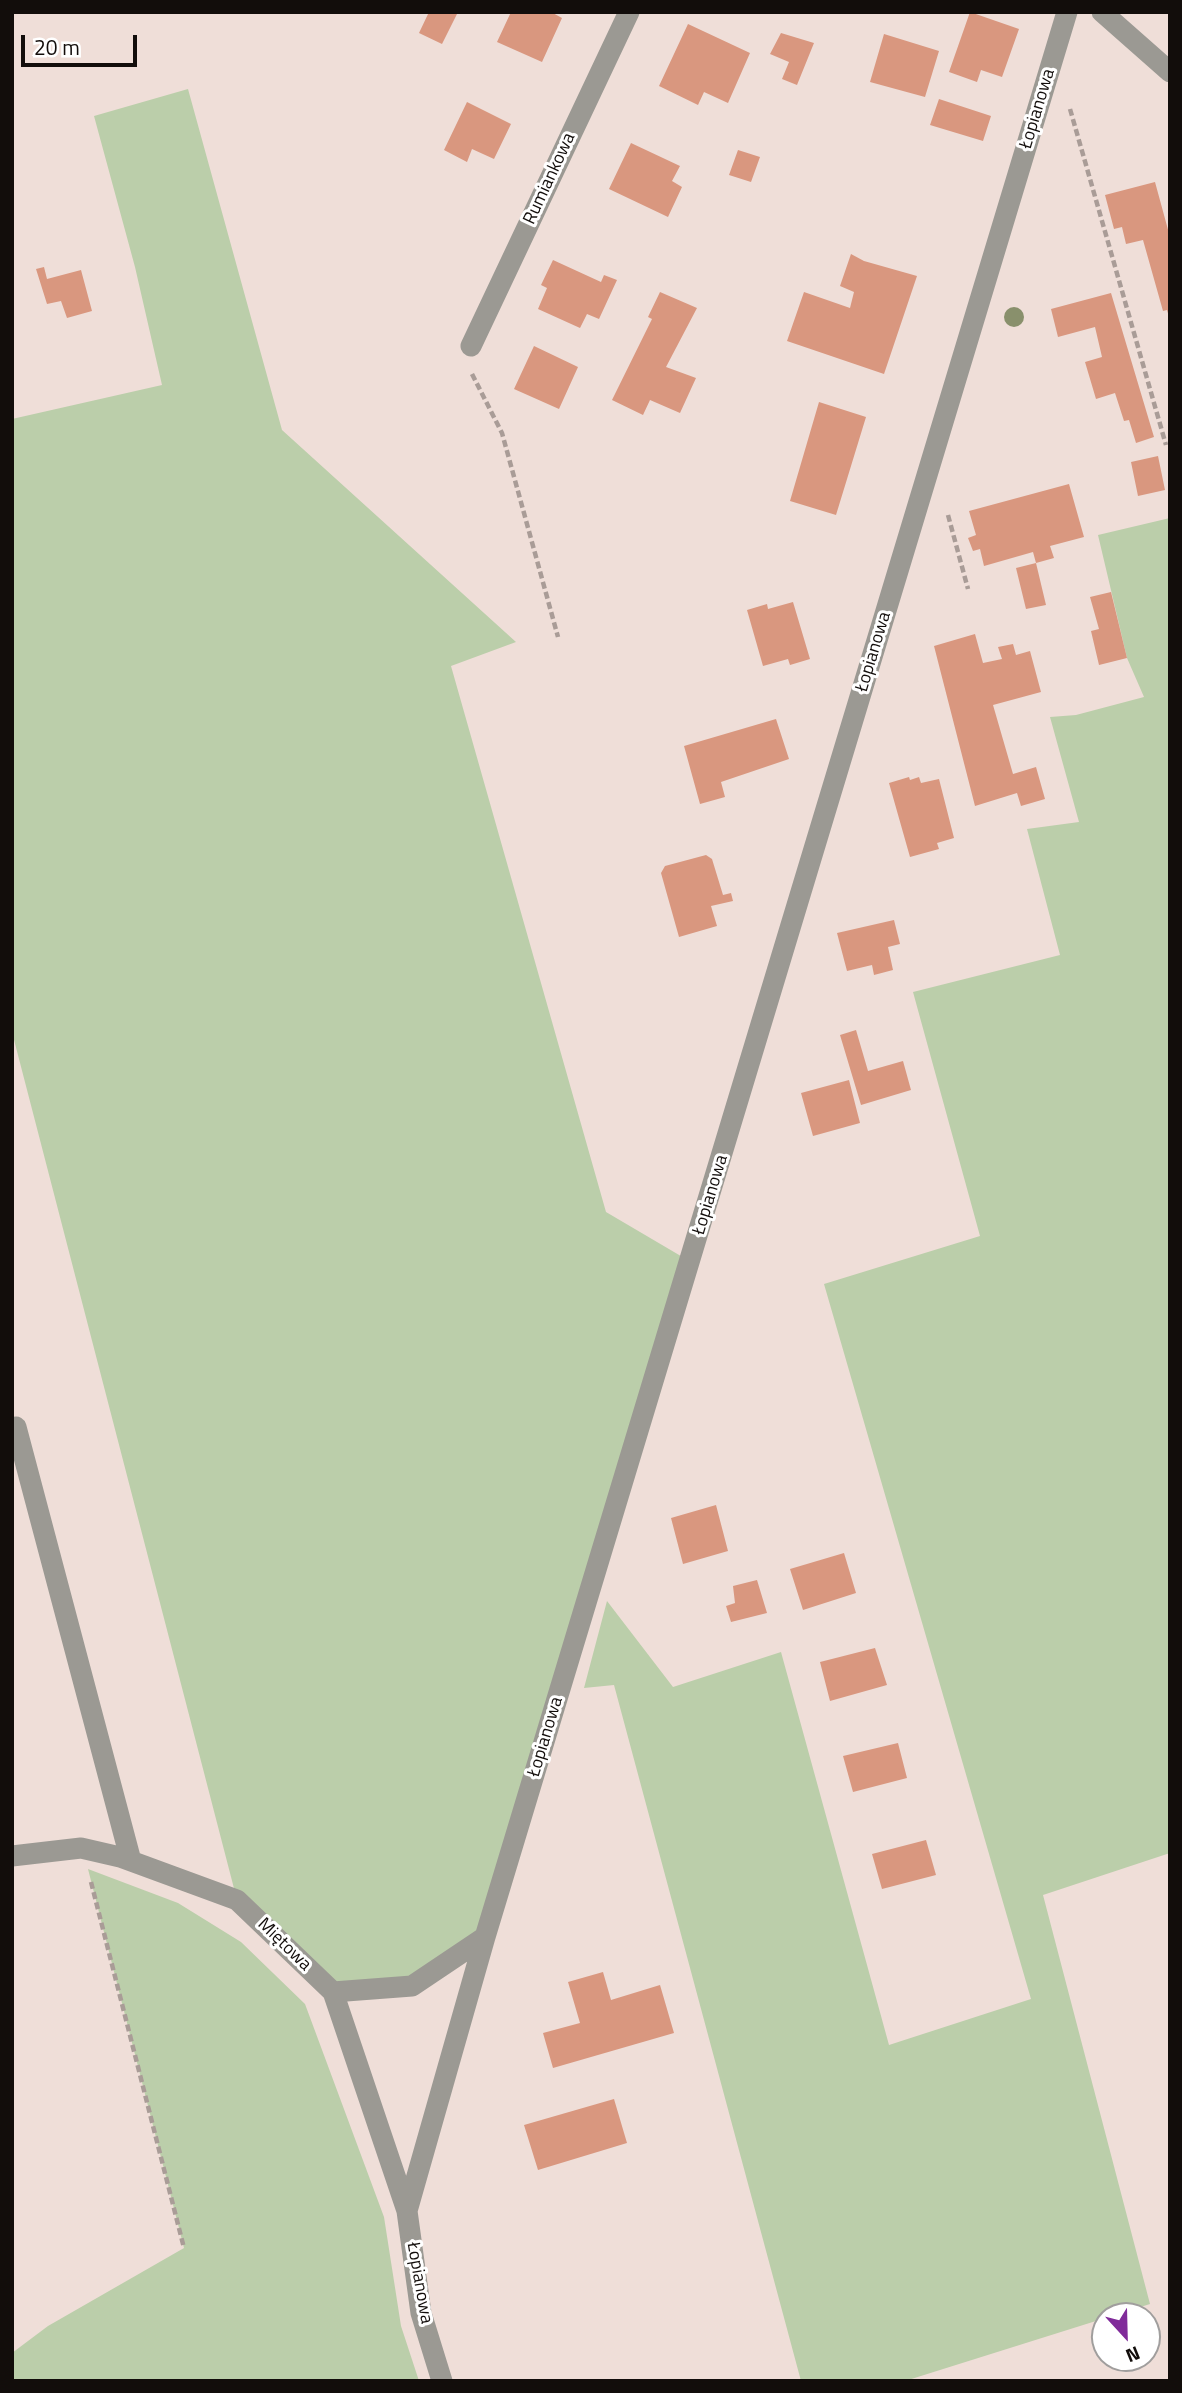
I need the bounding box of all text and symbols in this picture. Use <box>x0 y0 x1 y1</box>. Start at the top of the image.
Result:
scale bar <box>24 21 140 65</box>
text: 20 m <box>34 31 80 63</box>
street label: Łopianowa <box>1016 67 1060 151</box>
street label: Rumiankowa <box>519 130 581 228</box>
street label: Łopianowa <box>852 610 896 694</box>
street label: Łopianowa <box>689 1153 733 1237</box>
street label: Łopianowa <box>524 1695 568 1779</box>
street label: Miętowa <box>253 1914 315 1976</box>
street label: Łopianowa <box>401 2241 437 2325</box>
north arrow <box>1091 2302 1161 2372</box>
text: N <box>1122 2339 1145 2371</box>

